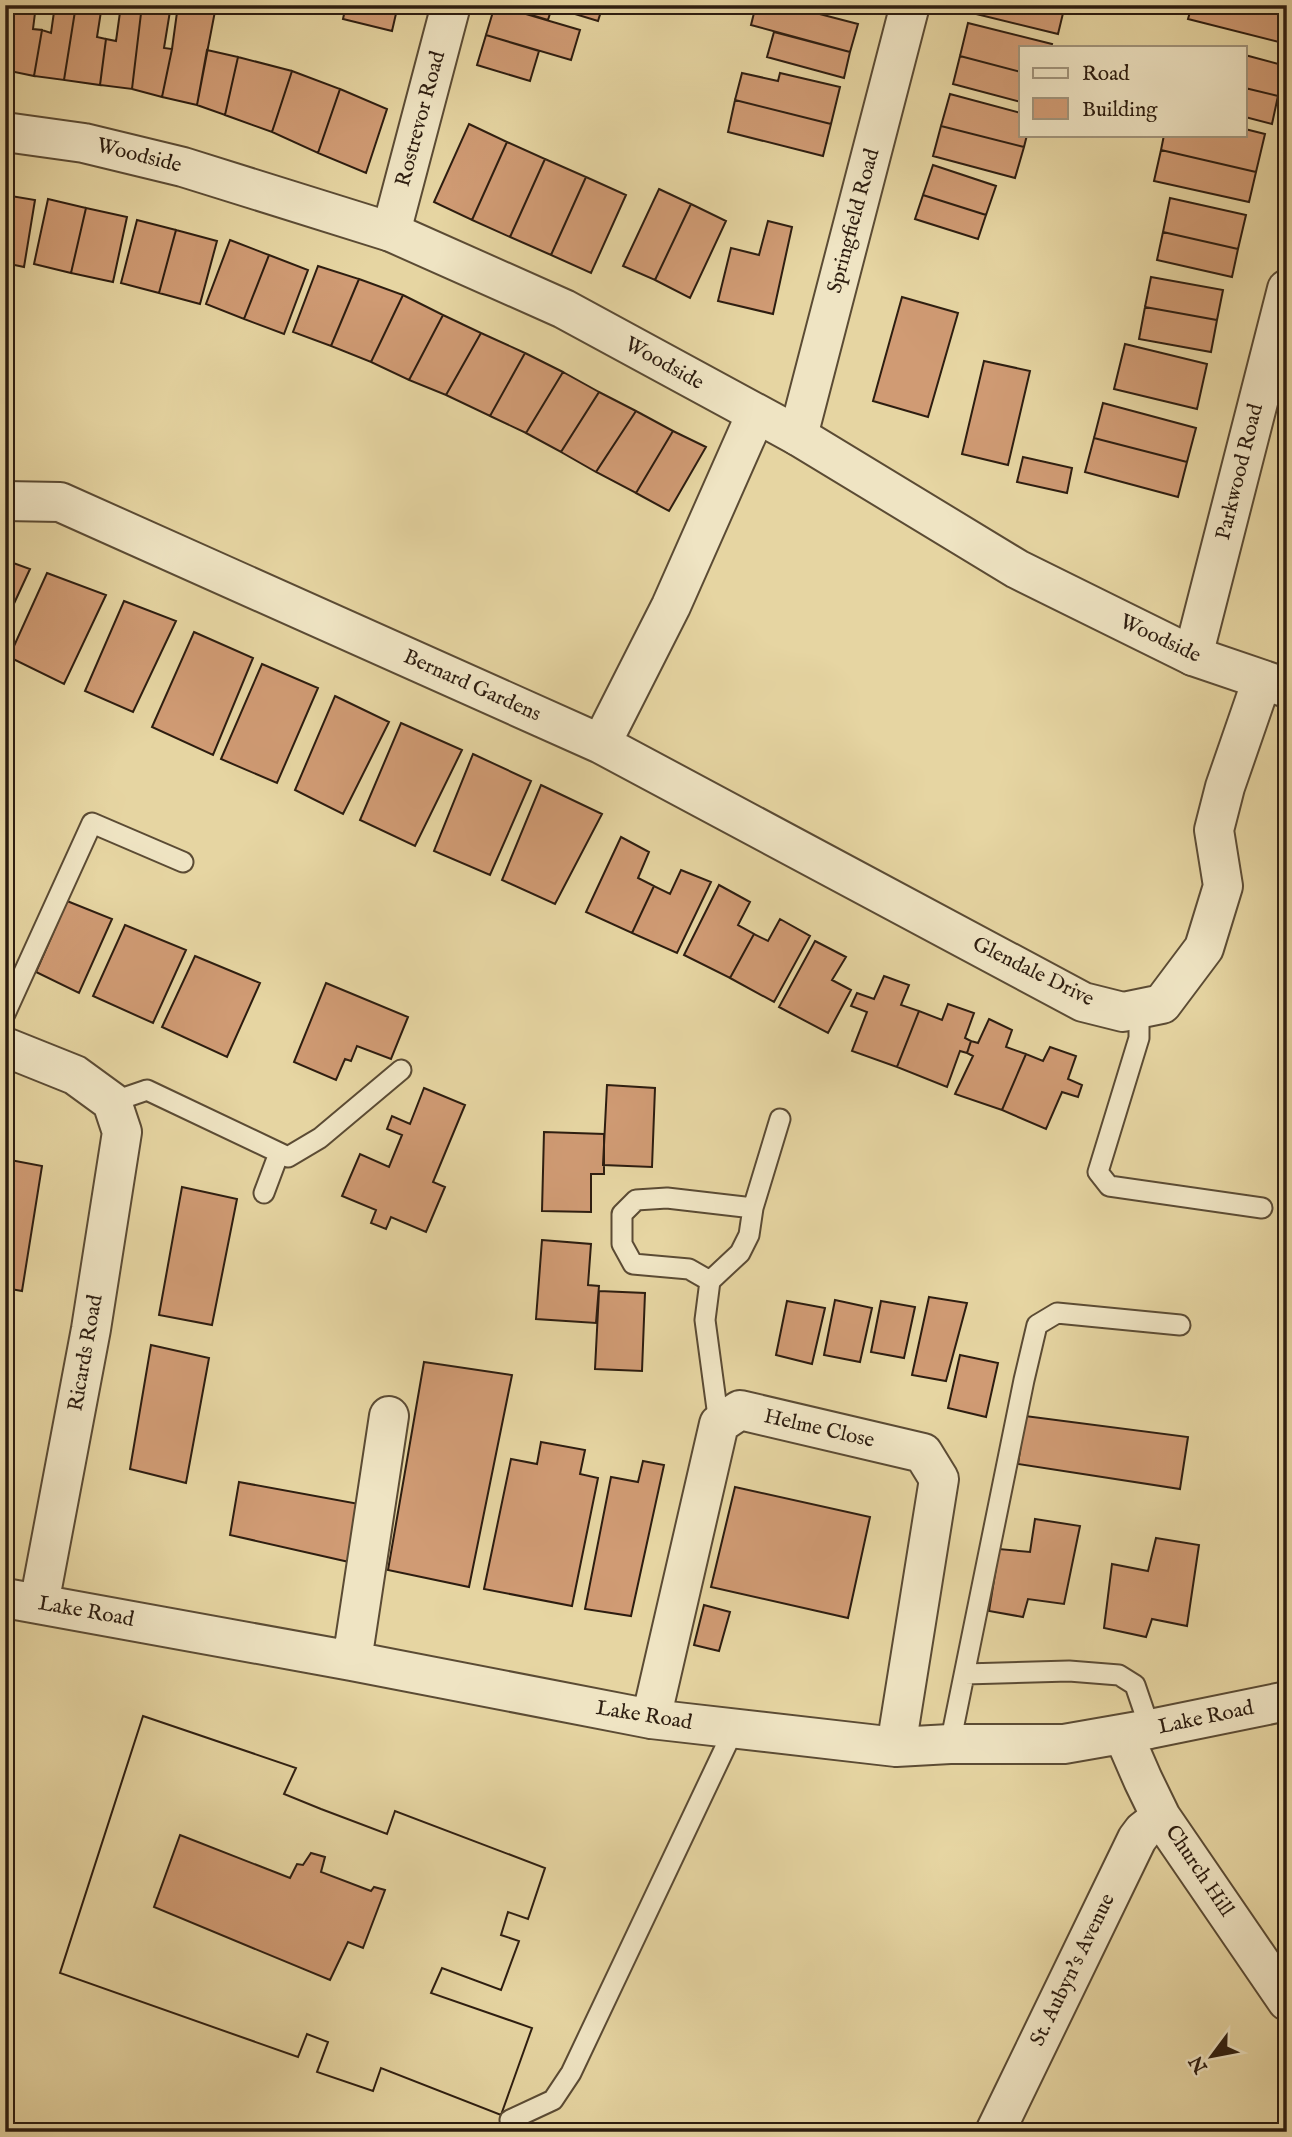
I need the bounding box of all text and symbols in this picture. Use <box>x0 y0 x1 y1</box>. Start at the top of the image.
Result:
legend <box>1019 46 1246 136</box>
street label: Rostrevor Road <box>390 47 452 190</box>
text: Road <box>1082 61 1130 88</box>
text: Building <box>1082 97 1158 124</box>
street label: Woodside <box>94 132 185 180</box>
street label: Springfield Road <box>822 145 886 296</box>
street label: Woodside <box>620 331 709 397</box>
street label: Parkwood Road <box>1210 400 1270 543</box>
street label: Woodside <box>1115 608 1205 670</box>
street label: Bernard Gardens <box>399 644 545 728</box>
street label: Glendale Drive <box>968 931 1099 1013</box>
street label: Ricards Road <box>62 1292 110 1413</box>
street label: Helme Close <box>761 1403 877 1455</box>
street label: Lake Road <box>36 1590 137 1634</box>
street label: Lake Road <box>594 1695 695 1737</box>
street label: Lake Road <box>1156 1695 1257 1741</box>
street label: Church Hill <box>1159 1820 1240 1922</box>
street label: St. Aubyn's Avenue <box>1024 1889 1122 2051</box>
north arrow <box>1176 2022 1246 2092</box>
text: N <box>1184 2050 1214 2078</box>

